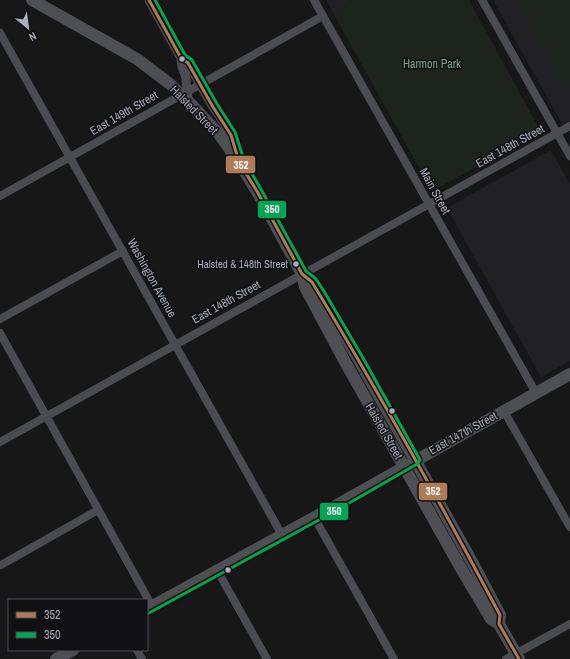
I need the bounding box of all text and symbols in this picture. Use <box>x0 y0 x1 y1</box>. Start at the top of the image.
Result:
north arrow <box>8 8 48 48</box>
text: N <box>27 29 39 44</box>
unlabelled marker <box>177 54 187 64</box>
park label: Harmon Park <box>403 56 461 72</box>
street label: Halsted Street <box>167 82 222 138</box>
street label: East 149th Street <box>87 87 161 139</box>
street label: East 148th Street <box>473 120 547 171</box>
line badge: 352 <box>225 155 256 174</box>
text: 352 <box>233 158 249 172</box>
street label: Main Street <box>416 165 454 217</box>
line badge: 350 <box>257 200 287 219</box>
text: 350 <box>264 202 280 216</box>
street label: Washington Avenue <box>124 236 180 320</box>
place label: Halsted & 148th Street <box>197 257 288 271</box>
marker: Halsted & 148th Street <box>291 259 301 269</box>
street label: East 148th Street <box>189 276 263 327</box>
street label: Halsted Street <box>361 400 407 462</box>
unlabelled marker <box>387 406 397 416</box>
street label: East 147th Street <box>426 407 500 458</box>
line badge: 352 <box>418 482 448 501</box>
text: 352 <box>425 484 441 498</box>
line badge: 350 <box>319 502 349 521</box>
text: 350 <box>326 504 342 518</box>
unlabelled marker <box>223 565 233 575</box>
legend <box>8 599 148 651</box>
text: 352 <box>44 607 60 623</box>
text: 350 <box>44 627 60 643</box>

